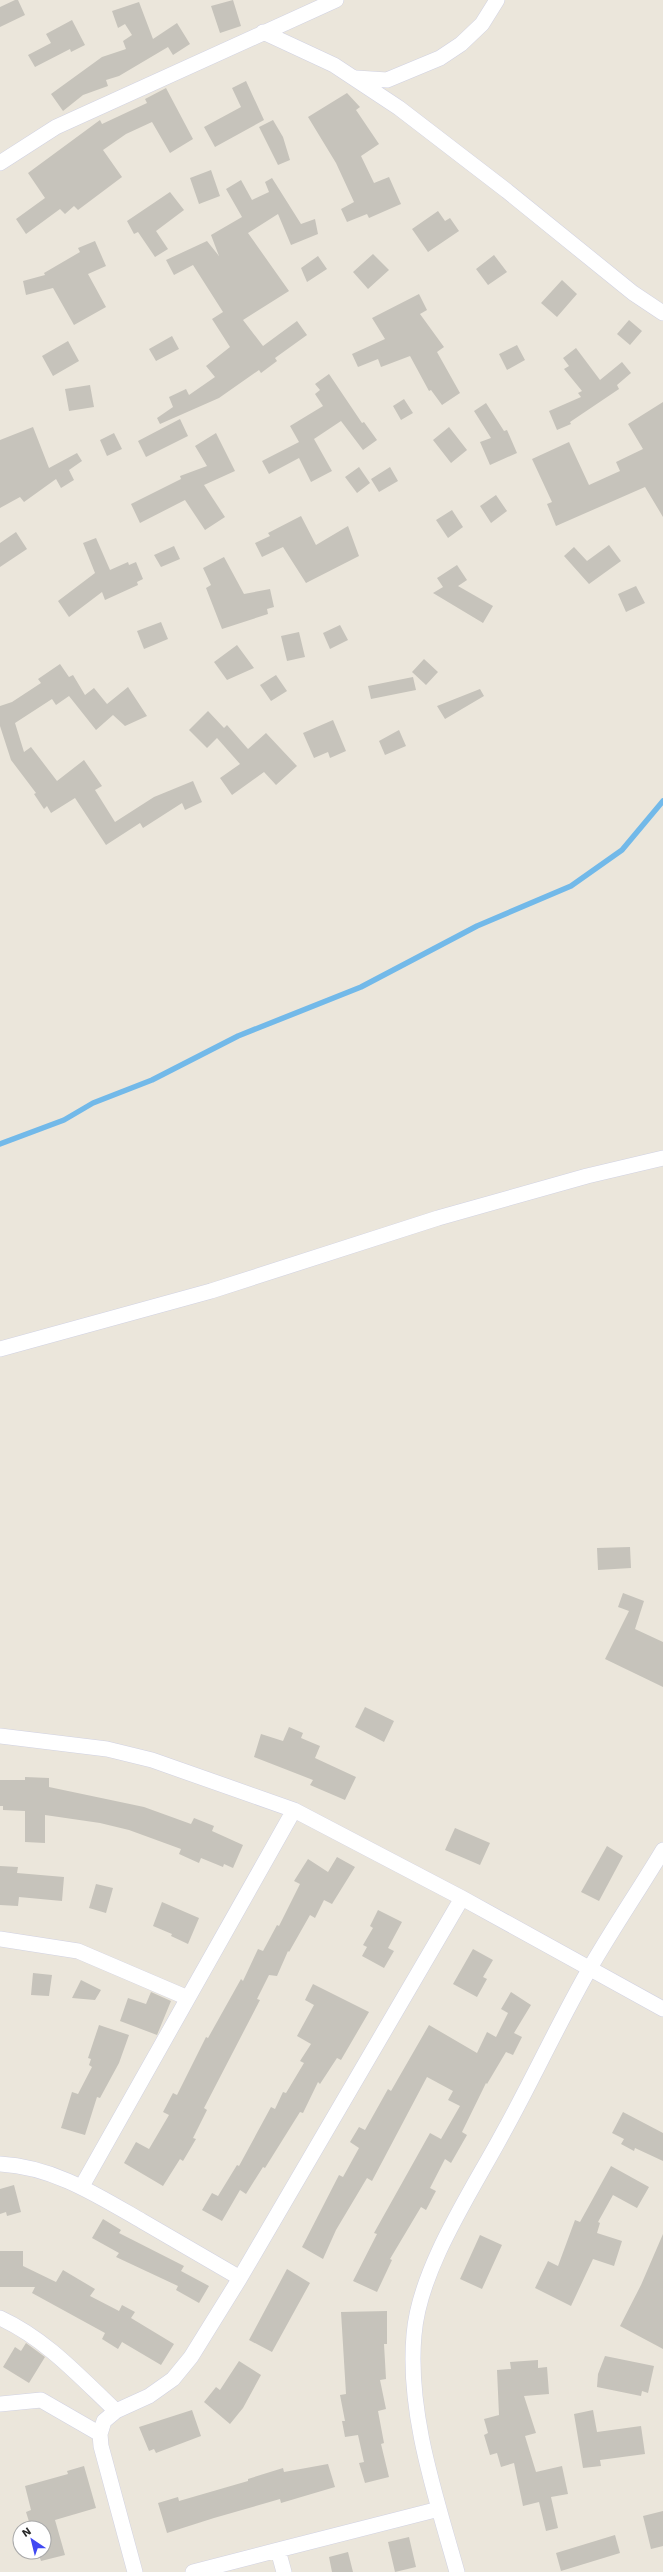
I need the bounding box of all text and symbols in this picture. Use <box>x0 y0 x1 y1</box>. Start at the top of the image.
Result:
north arrow <box>12 2520 52 2560</box>
text: N <box>19 2525 34 2540</box>

